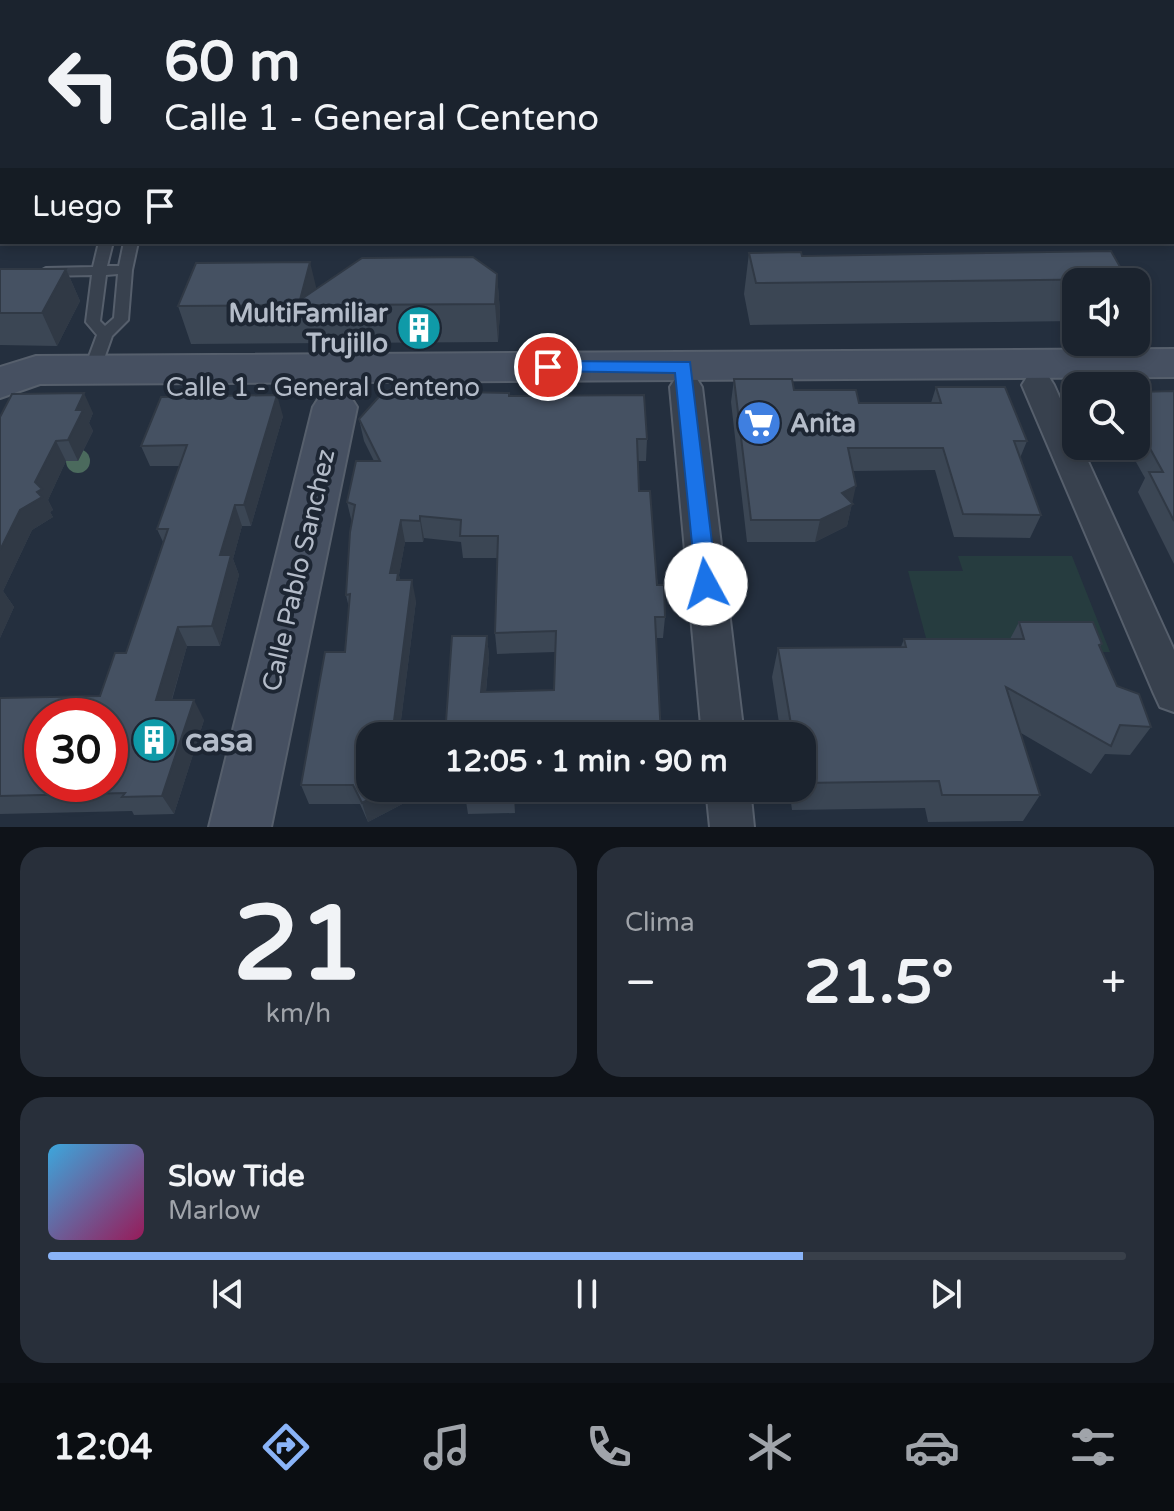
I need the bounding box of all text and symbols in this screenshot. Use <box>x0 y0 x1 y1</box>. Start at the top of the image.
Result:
text: 60 m <box>164 29 300 96</box>
icon: left <box>32 32 136 136</box>
text: Calle 1 - General Centeno <box>164 97 599 140</box>
icon: arrive <box>138 184 182 228</box>
text: Luego <box>32 188 122 225</box>
map controls <box>1062 268 1150 460</box>
button: sound <box>1062 268 1150 356</box>
place label: MultiFamiliar Trujillo <box>228 298 389 359</box>
building icon: MultiFamiliar Trujillo <box>395 304 443 352</box>
pin <box>514 333 582 401</box>
icon: arrive <box>526 345 570 389</box>
street label: Calle 1 - General Centeno <box>166 372 480 403</box>
button: search <box>1062 372 1150 460</box>
supermarket icon: Anita <box>735 399 783 447</box>
place label: Anita <box>790 408 856 439</box>
street label: Calle Pablo Sanchez <box>256 446 341 694</box>
position arrow <box>664 542 748 626</box>
speed limit sign: 30 <box>24 698 128 802</box>
building icon: casa <box>130 716 178 764</box>
place label: casa <box>185 722 253 760</box>
text: 12:05 · 1 min · 90 m <box>445 743 727 780</box>
text: 21 <box>233 883 364 1008</box>
text: Clima <box>625 907 695 938</box>
text: 21.5° <box>804 947 954 1019</box>
text: − <box>625 957 656 1010</box>
text: + <box>1101 957 1126 1010</box>
text: km/h <box>266 998 331 1029</box>
text: Slow Tide <box>168 1158 305 1195</box>
text: Marlow <box>168 1195 260 1226</box>
icon: previous <box>206 1272 250 1316</box>
icon: pause <box>565 1272 609 1316</box>
icon: next <box>924 1272 968 1316</box>
icon: directions <box>258 1419 314 1475</box>
icon: music <box>419 1419 475 1475</box>
icon: phone <box>581 1419 637 1475</box>
icon: climate <box>742 1419 798 1475</box>
icon: car <box>904 1419 960 1475</box>
icon: filters <box>1065 1419 1121 1475</box>
text: 12:04 <box>53 1426 153 1469</box>

